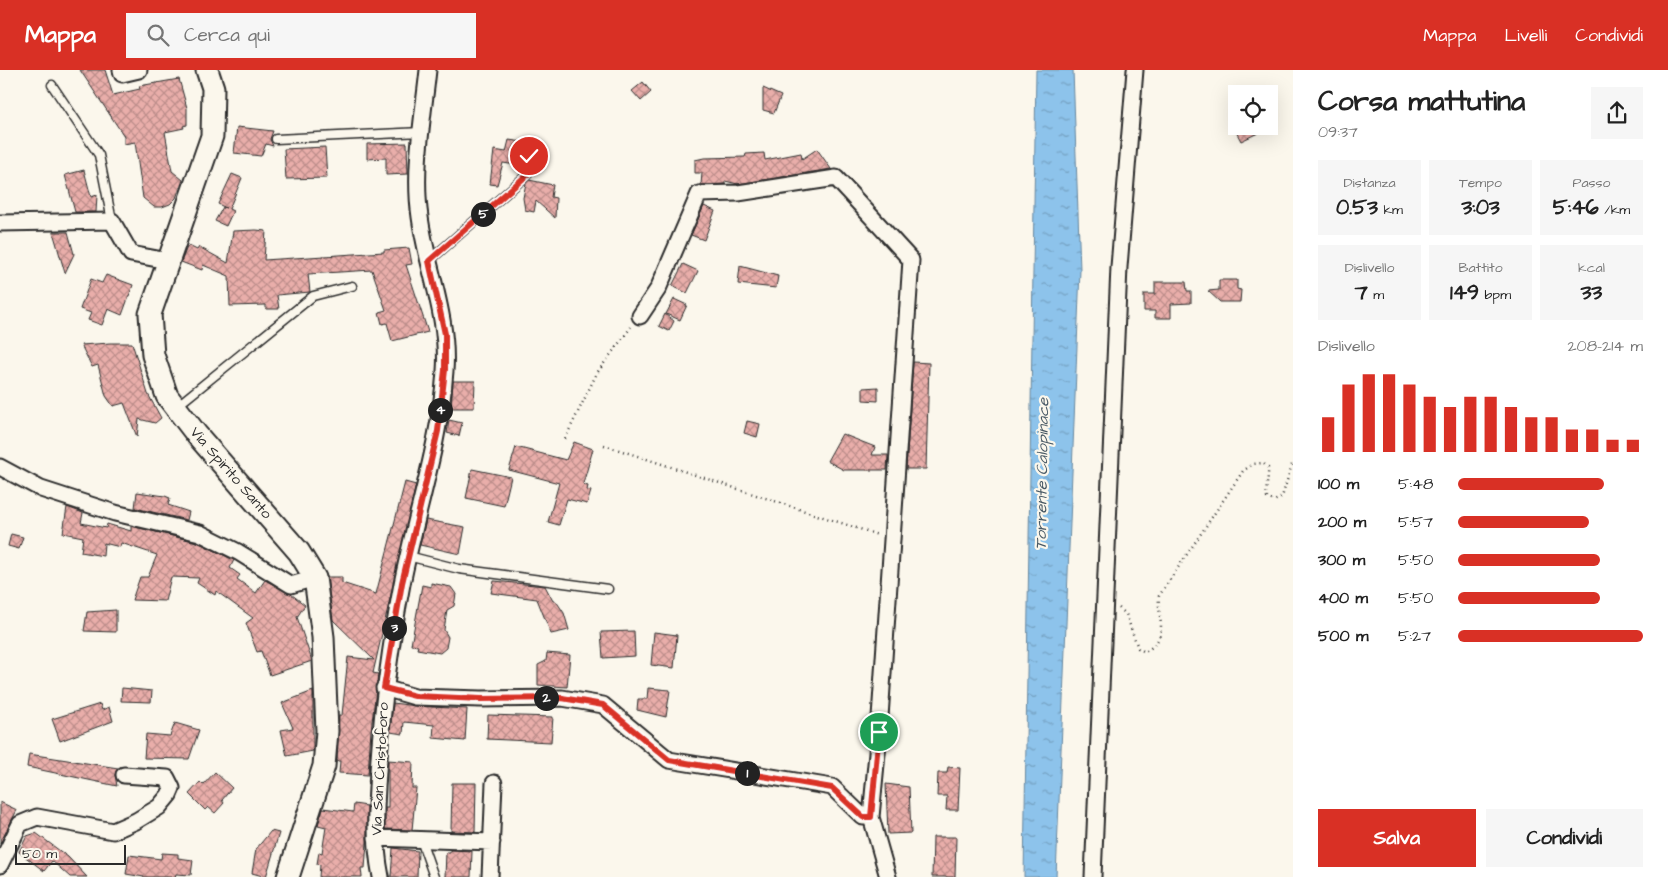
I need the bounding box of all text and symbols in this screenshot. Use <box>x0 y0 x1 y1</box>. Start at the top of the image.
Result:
search box <box>126 13 476 58</box>
text: Mappa <box>25 18 96 52</box>
icon: search <box>144 21 172 49</box>
text: Cerca qui <box>184 22 270 49</box>
text: Mappa <box>1423 23 1477 48</box>
text: Livelli <box>1505 23 1547 48</box>
text: Condividi <box>1575 23 1643 48</box>
text: Corsa mattutina <box>1318 82 1525 121</box>
map controls <box>1228 85 1278 135</box>
button: locate <box>1228 85 1278 135</box>
button: share <box>1591 87 1643 139</box>
text: 09:37 <box>1318 121 1358 143</box>
pin <box>508 135 550 177</box>
icon: check <box>515 142 543 170</box>
text: Distanza <box>1343 173 1396 193</box>
text: Tempo <box>1459 173 1502 193</box>
text: Passo <box>1573 173 1610 193</box>
text: 0.53 <box>1336 193 1378 222</box>
text: 3:03 <box>1461 193 1500 222</box>
text: 5:46 <box>1553 193 1599 222</box>
text: km <box>1378 200 1403 220</box>
text: /km <box>1599 200 1630 220</box>
pin: 5 <box>470 202 496 226</box>
text: 5 <box>479 204 488 224</box>
text: Dislivello <box>1345 258 1394 278</box>
text: Battito <box>1458 258 1503 278</box>
text: kcal <box>1578 258 1605 278</box>
text: 7 <box>1355 278 1368 307</box>
text: 149 <box>1450 278 1479 307</box>
text: 33 <box>1581 278 1602 307</box>
text: m <box>1368 285 1384 305</box>
text: bpm <box>1479 285 1511 305</box>
text: Dislivello <box>1318 335 1375 357</box>
text: 208–214 m <box>1567 335 1643 357</box>
water label: Torrente Calopinace <box>1030 396 1054 550</box>
pin: 4 <box>428 398 452 422</box>
text: 4 <box>436 400 445 420</box>
street label: Via Spirito Santo <box>185 422 277 524</box>
text: 100 m <box>1318 473 1359 495</box>
text: 5:48 <box>1398 473 1433 495</box>
text: 200 m <box>1318 511 1366 533</box>
text: 5:57 <box>1398 511 1433 533</box>
text: 300 m <box>1318 549 1365 571</box>
text: 5:50 <box>1398 549 1433 571</box>
text: 400 m <box>1318 587 1368 609</box>
text: 5:50 <box>1398 587 1433 609</box>
pin: 3 <box>382 616 406 640</box>
text: 3 <box>391 618 398 638</box>
text: 500 m <box>1318 625 1368 647</box>
text: 5:27 <box>1398 625 1431 647</box>
pin: 2 <box>534 686 558 710</box>
text: 2 <box>542 688 551 708</box>
street label: Via San Cristoforo <box>366 701 394 836</box>
pin <box>858 711 900 753</box>
icon: arrive <box>865 718 893 746</box>
pin: 1 <box>734 760 760 786</box>
text: 1 <box>747 763 748 783</box>
button: Salva <box>1318 809 1476 867</box>
button: Condividi <box>1486 809 1643 867</box>
scale bar <box>15 842 126 865</box>
text: 50 m <box>22 844 57 864</box>

